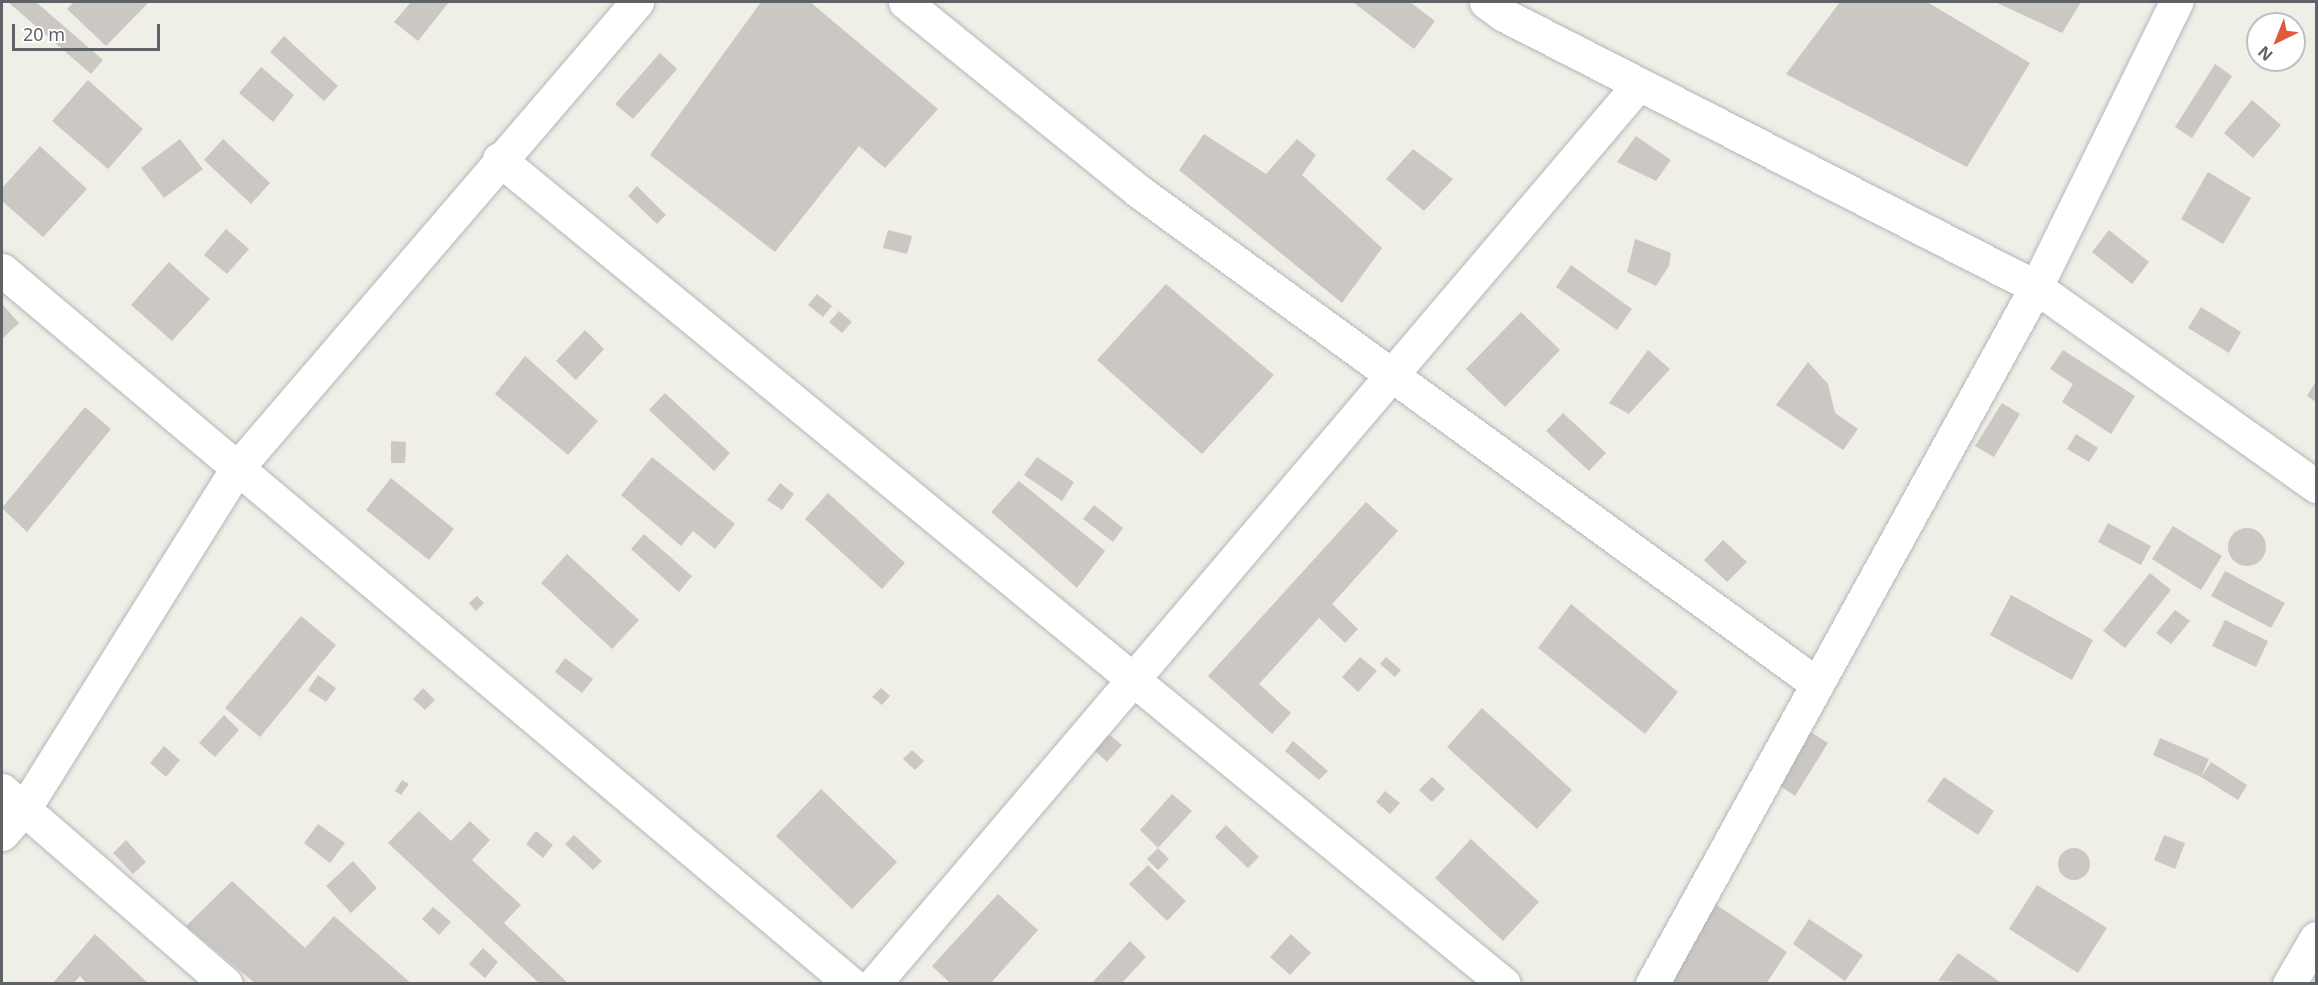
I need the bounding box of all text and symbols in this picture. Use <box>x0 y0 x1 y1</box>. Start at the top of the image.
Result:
scale bar <box>15 12 164 50</box>
north arrow <box>2246 12 2306 72</box>
text: 20 m <box>23 22 65 46</box>
text: N <box>2253 41 2277 66</box>

